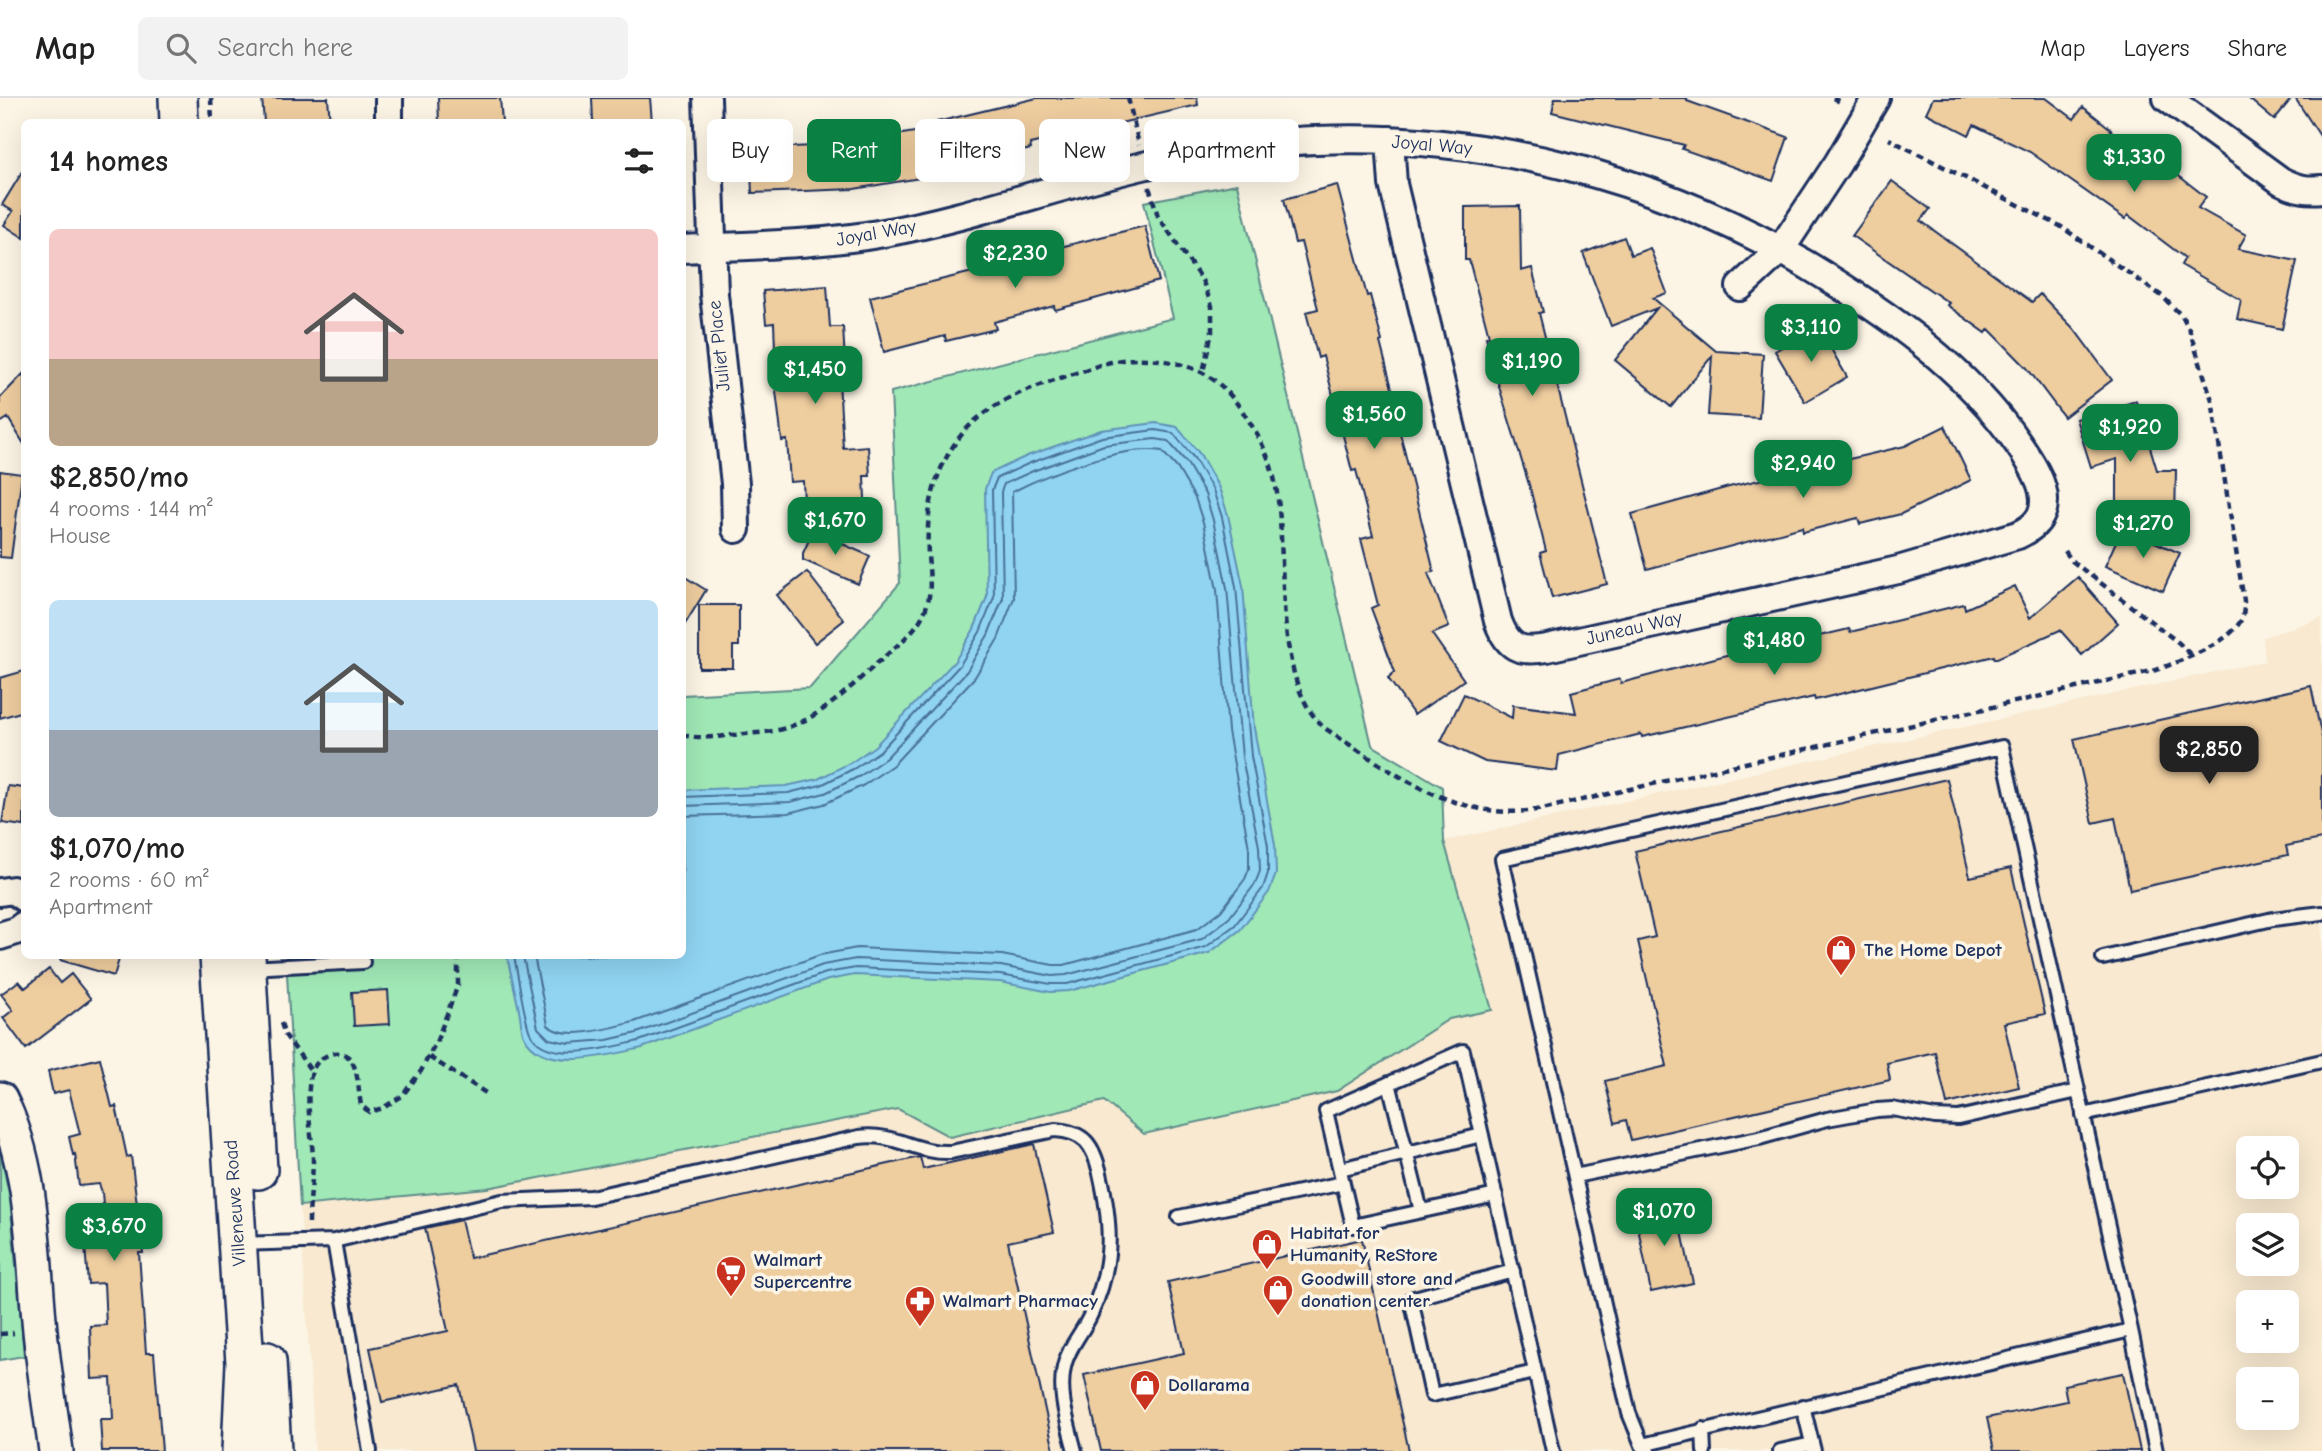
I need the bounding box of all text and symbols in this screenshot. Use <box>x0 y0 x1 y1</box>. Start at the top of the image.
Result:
search box <box>138 17 628 80</box>
text: Map <box>35 29 96 67</box>
icon: search <box>162 29 200 67</box>
text: Search here <box>218 33 353 63</box>
text: Map <box>2040 34 2086 62</box>
text: Layers <box>2124 34 2189 62</box>
text: Share <box>2227 34 2287 62</box>
chip: Buy <box>707 119 793 182</box>
chip: Rent <box>807 119 901 182</box>
chip: Filters <box>915 119 1025 182</box>
chip: New <box>1039 119 1130 182</box>
chip: Apartment <box>1144 119 1299 182</box>
street label: Joyal Way <box>1391 131 1474 160</box>
pin: $1,330 <box>2077 134 2191 194</box>
icon: filters <box>620 142 658 180</box>
text: $1,330 <box>2102 143 2166 170</box>
text: 14 homes <box>49 144 168 179</box>
street label: Joyal Way <box>834 215 918 251</box>
pin: $2,230 <box>958 230 1072 290</box>
text: $2,230 <box>982 239 1048 266</box>
icon: home <box>291 274 417 400</box>
street label: Juliet Place <box>703 299 735 393</box>
pin: $3,110 <box>1754 304 1868 364</box>
text: $3,110 <box>1781 313 1841 340</box>
pin: $1,190 <box>1475 338 1589 398</box>
pin: $1,450 <box>758 346 872 406</box>
text: $1,190 <box>1501 347 1563 374</box>
text: $1,450 <box>783 355 847 382</box>
pin: $1,560 <box>1317 392 1431 451</box>
text: $1,560 <box>1342 400 1406 427</box>
pin: $1,920 <box>2073 404 2187 464</box>
text: $1,920 <box>2098 413 2162 440</box>
pin: $2,940 <box>1746 440 1860 500</box>
text: $2,940 <box>1770 449 1836 476</box>
text: $2,850/mo <box>49 460 189 495</box>
text: 4 rooms · 144 m² <box>49 495 213 522</box>
pin: $1,670 <box>778 498 892 557</box>
pin: $1,270 <box>2086 500 2200 560</box>
text: $1,670 <box>804 506 866 533</box>
text: $1,270 <box>2112 509 2174 536</box>
text: House <box>49 522 111 549</box>
street label: Juneau Way <box>1584 606 1685 650</box>
pin: $1,480 <box>1717 618 1831 677</box>
text: $1,480 <box>1743 626 1806 653</box>
icon: home <box>291 645 417 771</box>
pin: $2,850 <box>2152 726 2266 786</box>
text: $2,850 <box>2176 735 2242 762</box>
text: $1,070/mo <box>49 831 185 866</box>
text: 2 rooms · 60 m² <box>49 866 209 893</box>
text: Apartment <box>49 893 152 920</box>
shop icon: The Home Depot <box>1824 933 1858 977</box>
place label: The Home Depot <box>1864 939 2002 961</box>
map controls <box>2236 1136 2299 1430</box>
button: locate <box>2236 1136 2299 1199</box>
street label: Villeneuve Road <box>220 1139 250 1267</box>
pin: $1,070 <box>1607 1188 1721 1248</box>
text: $1,070 <box>1632 1197 1696 1224</box>
pin: $3,670 <box>57 1204 171 1263</box>
text: $3,670 <box>81 1212 147 1239</box>
button: layers <box>2236 1213 2299 1276</box>
place label: Habitat for Humanity ReStore <box>1290 1222 1438 1266</box>
shop icon: Habitat for Humanity ReStore <box>1250 1227 1284 1271</box>
place label: Walmart Supercentre <box>754 1249 852 1293</box>
supermarket icon: Walmart Supercentre <box>714 1254 748 1298</box>
place label: Goodwill store and donation center <box>1301 1268 1453 1312</box>
shop icon: Goodwill store and donation center <box>1261 1273 1295 1317</box>
pharmacy icon: Walmart Pharmacy <box>903 1284 937 1328</box>
place label: Walmart Pharmacy <box>943 1290 1098 1312</box>
button: + <box>2236 1290 2299 1353</box>
button: − <box>2236 1367 2299 1430</box>
shop icon: Dollarama <box>1128 1368 1162 1412</box>
place label: Dollarama <box>1168 1374 1250 1396</box>

